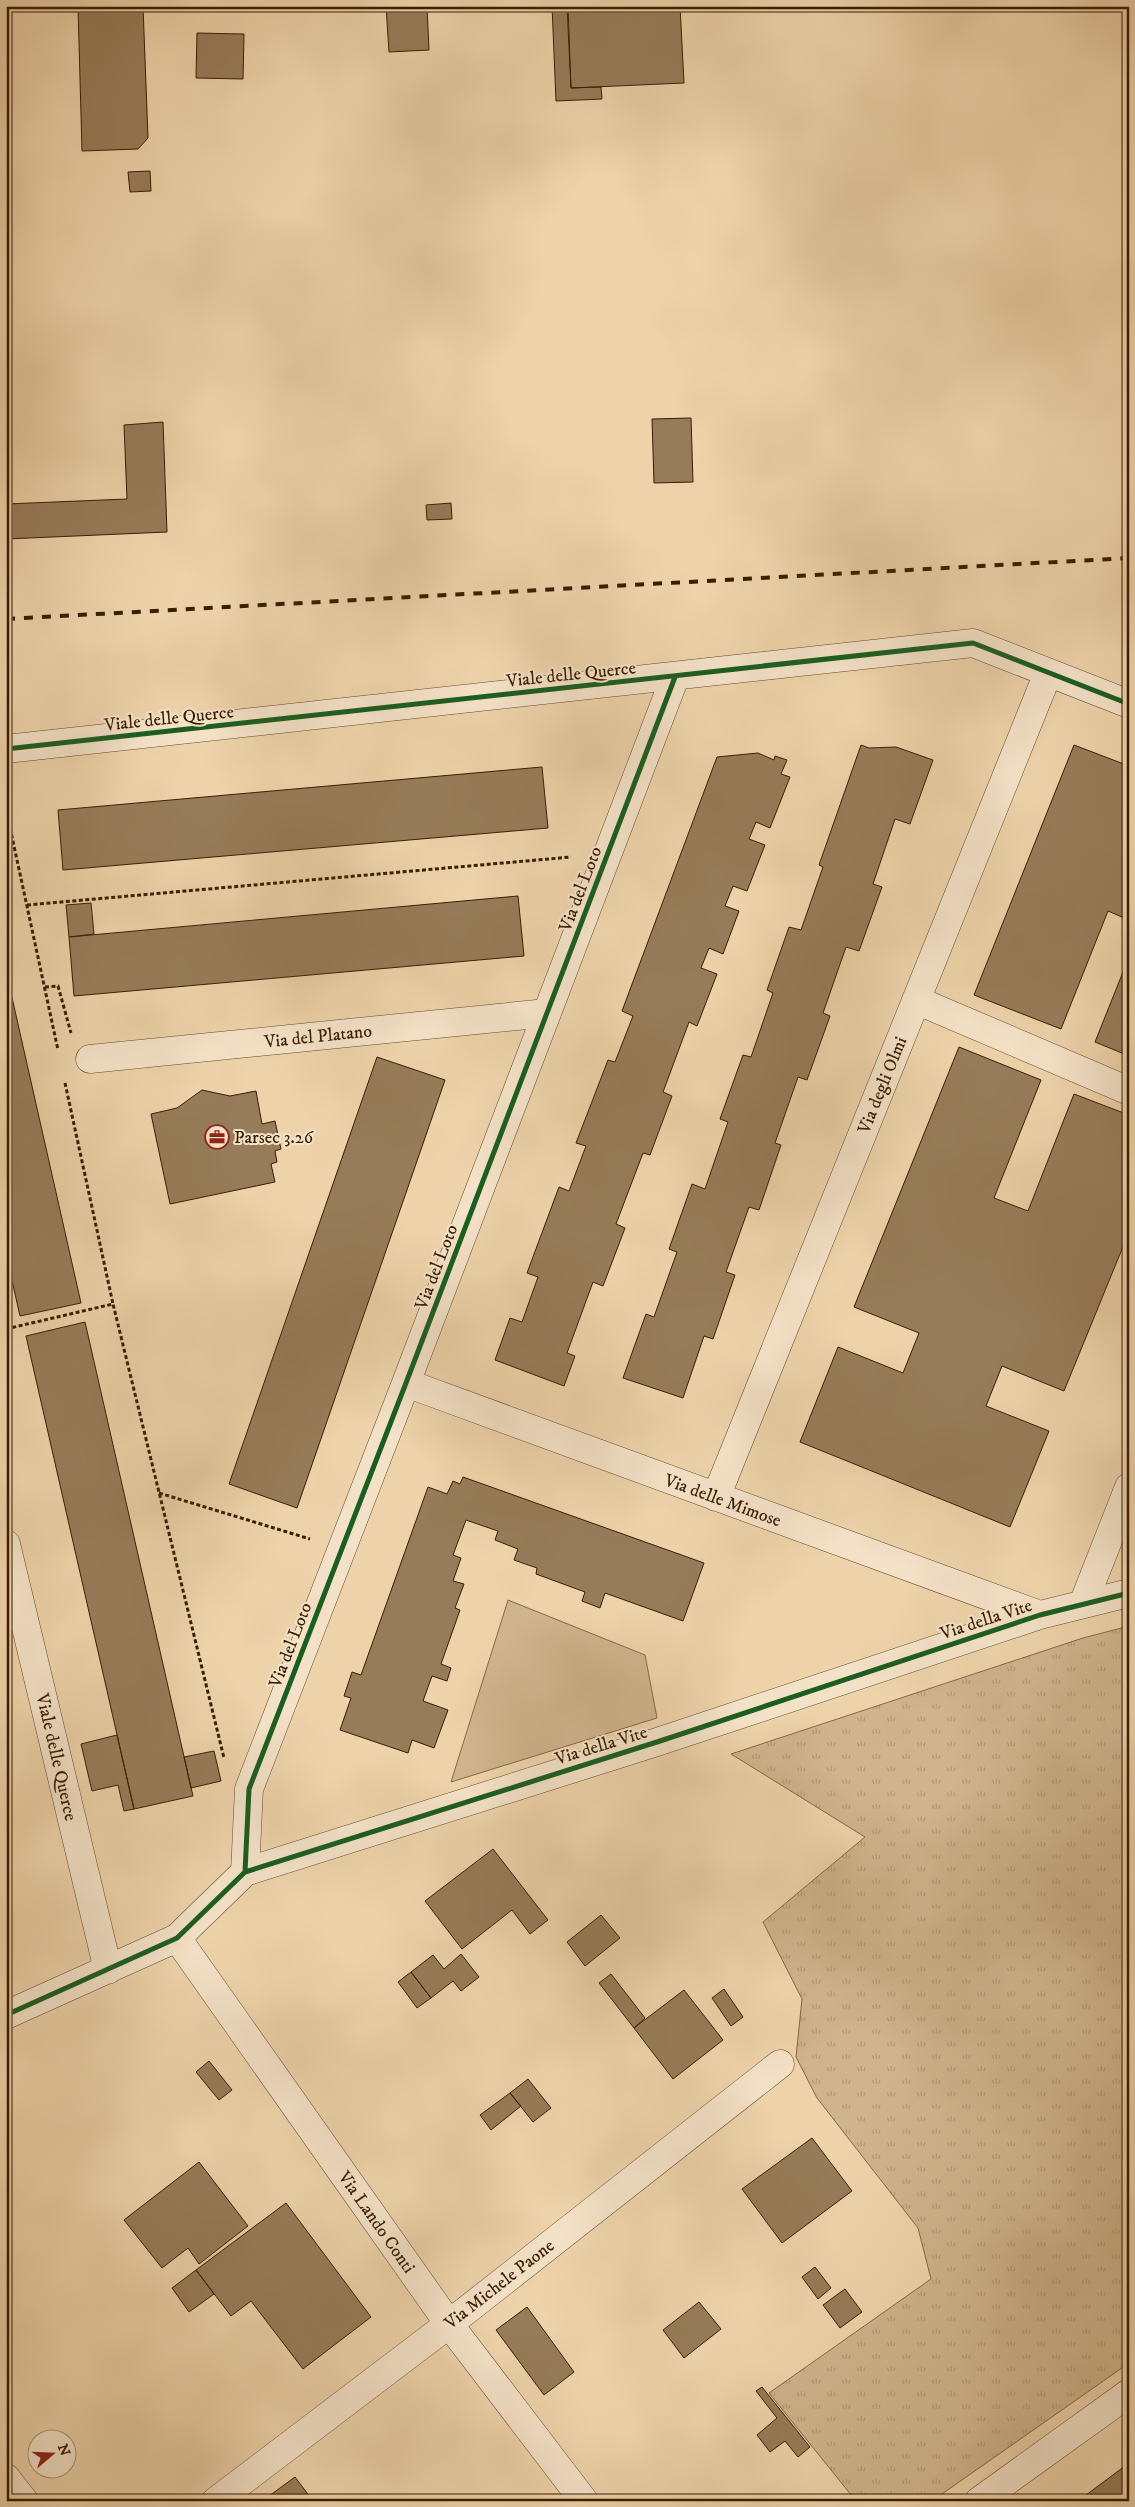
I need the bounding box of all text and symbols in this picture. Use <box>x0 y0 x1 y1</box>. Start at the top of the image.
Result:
street label: Viale delle Querce <box>504 657 637 693</box>
street label: Viale delle Querce <box>102 701 235 737</box>
street label: Via del Loto <box>554 843 607 936</box>
street label: Via del Platano <box>262 1020 373 1054</box>
street label: Via degli Olmi <box>853 1034 912 1138</box>
office icon: Parsec 3.26 <box>204 1124 230 1150</box>
place label: Parsec 3.26 <box>234 1127 314 1149</box>
street label: Via del Loto <box>410 1221 463 1314</box>
street label: Via delle Mimose <box>660 1469 784 1532</box>
street label: Via della Vite <box>937 1595 1035 1645</box>
street label: Via del Loto <box>264 1599 317 1692</box>
street label: Viale delle Querce <box>30 1690 81 1823</box>
street label: Via della Vite <box>552 1722 650 1771</box>
street label: Via Lando Conti <box>332 2167 419 2278</box>
street label: Via Michele Paone <box>439 2235 559 2335</box>
north arrow <box>28 2430 78 2480</box>
text: N <box>53 2442 74 2459</box>

